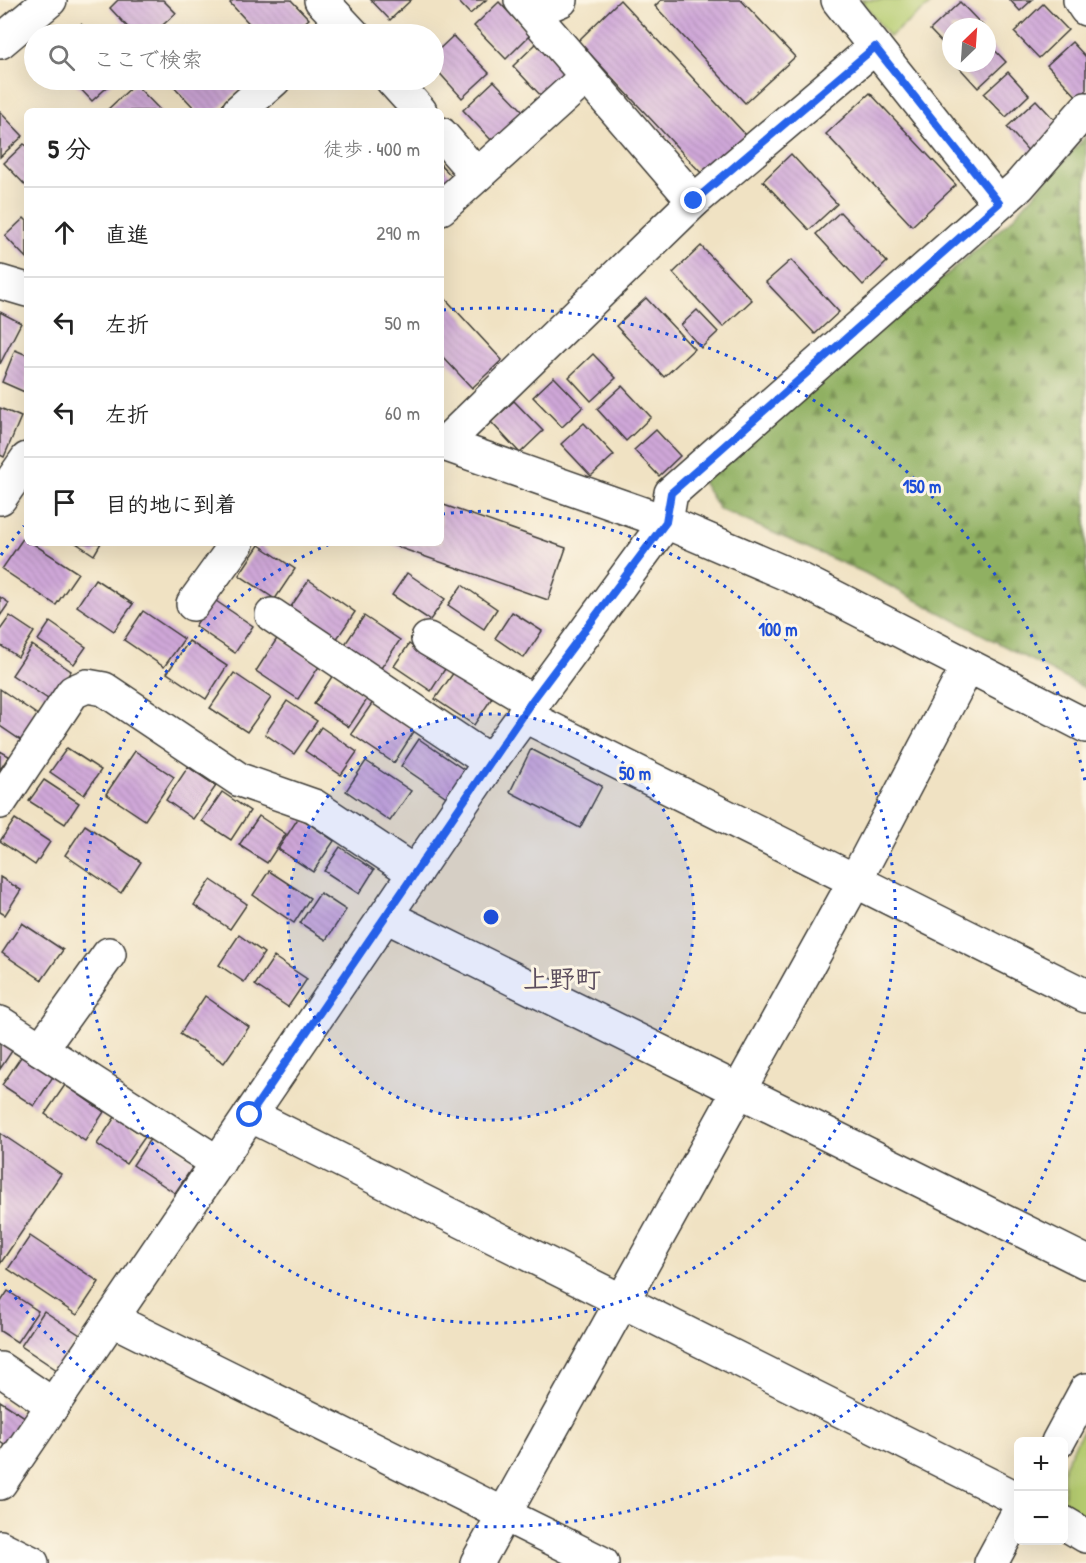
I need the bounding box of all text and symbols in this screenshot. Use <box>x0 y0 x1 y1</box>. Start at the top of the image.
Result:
north arrow <box>942 18 996 72</box>
search box <box>24 24 444 90</box>
icon: search <box>45 41 78 74</box>
text: ここで検索 <box>93 44 203 74</box>
text: 5 分 <box>48 131 91 166</box>
text: 徒歩 · 400 m <box>323 135 420 162</box>
route end <box>680 187 706 213</box>
icon: ahead <box>48 216 81 249</box>
text: 直進 <box>105 219 149 249</box>
text: 290 m <box>376 219 420 246</box>
icon: left <box>48 306 81 339</box>
text: 左折 <box>105 309 149 339</box>
text: 50 m <box>384 309 420 336</box>
icon: left <box>48 396 81 429</box>
text: 左折 <box>105 399 149 429</box>
text: 60 m <box>385 399 420 426</box>
text: 150 m <box>903 474 941 499</box>
icon: arrive <box>48 486 81 519</box>
text: 目的地に到着 <box>105 489 237 519</box>
text: 100 m <box>758 617 798 642</box>
text: 50 m <box>619 761 651 786</box>
centre of rings <box>481 907 501 927</box>
district label: 上野町 <box>523 961 601 996</box>
route start <box>236 1101 262 1127</box>
map controls <box>1014 1437 1068 1545</box>
button: + <box>1014 1437 1068 1491</box>
button: − <box>1014 1491 1068 1545</box>

